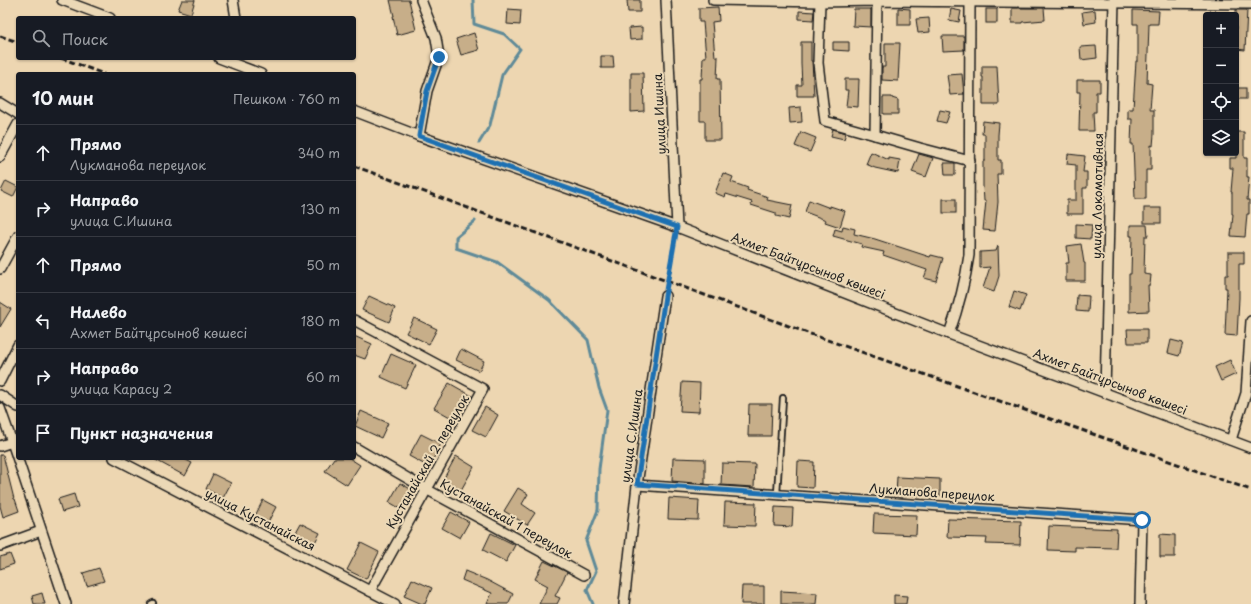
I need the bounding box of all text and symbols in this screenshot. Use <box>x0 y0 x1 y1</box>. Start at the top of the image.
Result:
map controls <box>1203 12 1239 156</box>
button: + <box>1203 12 1239 48</box>
search box <box>16 16 356 60</box>
icon: search <box>30 27 52 49</box>
text: Поиск <box>62 27 108 50</box>
route end <box>430 48 448 66</box>
button: − <box>1203 48 1239 84</box>
street label: улица Ишина <box>648 73 670 155</box>
button: locate <box>1203 84 1239 120</box>
text: 10 мин <box>32 85 94 111</box>
text: Пешком · 760 m <box>233 89 340 108</box>
button: layers <box>1203 120 1239 156</box>
text: Прямо <box>70 132 121 155</box>
street label: улица Локомотивная <box>1087 133 1107 259</box>
icon: ahead <box>32 142 54 164</box>
text: 340 m <box>297 143 340 162</box>
text: Лукманова переулок <box>70 155 206 174</box>
text: Направо <box>70 188 139 211</box>
icon: right <box>32 198 54 220</box>
text: 130 m <box>301 199 340 218</box>
text: улица С.Ишина <box>70 211 172 230</box>
street label: Ахмет Байтұрсынов көшесі <box>729 227 888 303</box>
text: Прямо <box>70 253 121 276</box>
icon: ahead <box>32 254 54 276</box>
text: 50 m <box>306 255 340 274</box>
text: Налево <box>70 300 127 323</box>
icon: left <box>32 310 54 332</box>
text: 180 m <box>301 311 340 330</box>
text: Ахмет Байтұрсынов көшесі <box>70 323 247 342</box>
street label: Ахмет Байтұрсынов көшесі <box>1031 343 1190 419</box>
text: Направо <box>70 356 139 379</box>
icon: right <box>32 366 54 388</box>
text: 60 m <box>306 367 340 386</box>
text: улица Карасу 2 <box>70 379 172 398</box>
street label: улица С.Ишина <box>616 387 647 484</box>
street label: Кустанайскай 2 переулок <box>381 390 473 532</box>
text: Пункт назначения <box>70 421 213 444</box>
icon: arrive <box>32 422 54 444</box>
street label: Кустанайскай 1 переулок <box>437 474 577 563</box>
street label: Лукманова переулок <box>869 479 996 505</box>
street label: улица Кустанайская <box>202 483 319 555</box>
route start <box>1133 511 1151 529</box>

